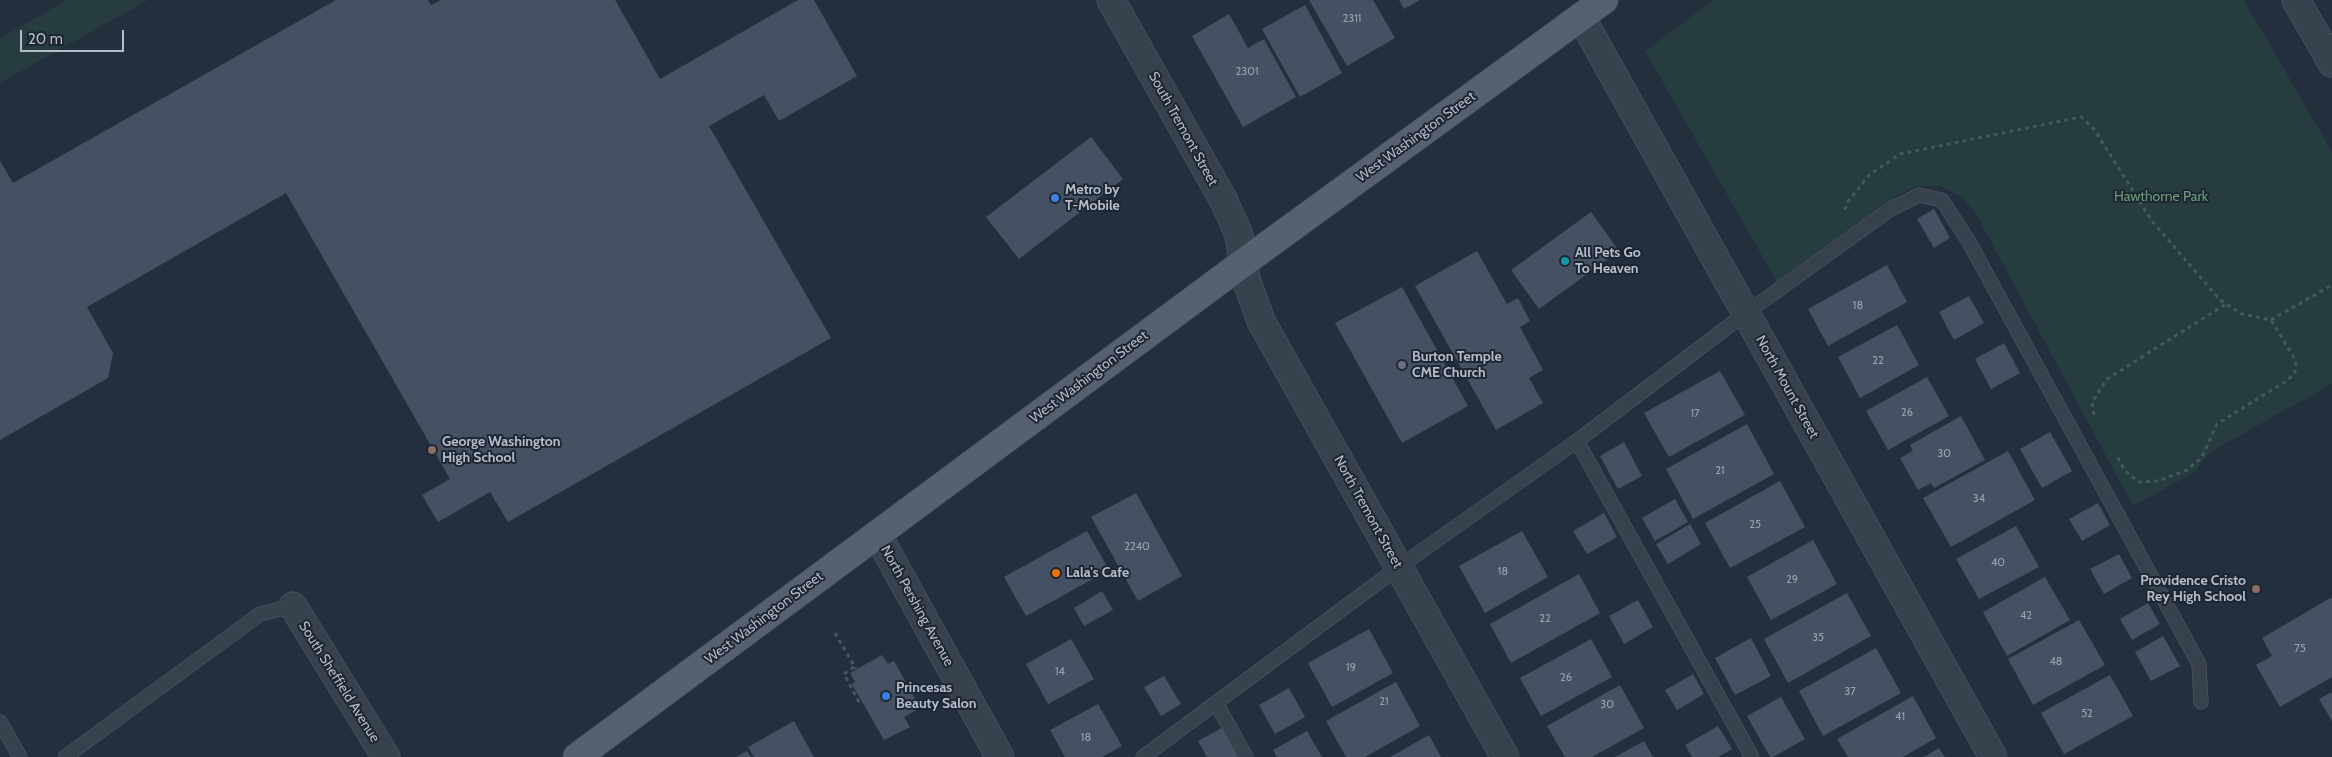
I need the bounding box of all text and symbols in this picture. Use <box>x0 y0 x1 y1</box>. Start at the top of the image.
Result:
house number: 2311 <box>1343 12 1361 26</box>
scale bar <box>22 20 126 52</box>
text: 20 m <box>28 30 63 48</box>
house number: 2301 <box>1236 65 1258 79</box>
street label: South Tremont Street <box>1145 69 1221 189</box>
street label: West Washington Street <box>1353 88 1479 186</box>
place label: Metro by T-Mobile <box>1065 182 1120 214</box>
park label: Hawthorne Park <box>2114 189 2208 205</box>
marker: Metro by T-Mobile <box>1049 192 1061 204</box>
place label: All Pets Go To Heaven <box>1575 245 1641 278</box>
marker: All Pets Go To Heaven <box>1559 255 1571 267</box>
house number: 18 <box>1853 299 1863 313</box>
street label: West Washington Street <box>1027 327 1151 427</box>
street label: North Mount Street <box>1752 333 1822 441</box>
place label: Burton Temple CME Church <box>1412 349 1502 382</box>
house number: 22 <box>1872 354 1884 368</box>
marker: Burton Temple CME Church <box>1396 359 1408 371</box>
house number: 26 <box>1901 406 1913 420</box>
house number: 17 <box>1690 407 1700 421</box>
place label: George Washington High School <box>442 434 561 467</box>
marker: George Washington High School <box>426 444 438 456</box>
house number: 30 <box>1937 447 1951 461</box>
street label: North Tremont Street <box>1330 453 1406 571</box>
house number: 21 <box>1715 464 1725 478</box>
house number: 34 <box>1973 492 1985 506</box>
house number: 25 <box>1749 518 1761 532</box>
house number: 2240 <box>1124 540 1150 554</box>
street label: North Pershing Avenue <box>877 543 957 669</box>
house number: 40 <box>1991 556 2005 570</box>
place label: Lala's Cafe <box>1066 565 1129 581</box>
house number: 18 <box>1498 565 1508 579</box>
marker: Lala's Cafe <box>1050 567 1062 579</box>
street label: West Washington Street <box>702 568 826 668</box>
house number: 29 <box>1786 573 1798 587</box>
place label: Providence Cristo Rey High School <box>2140 573 2246 606</box>
marker: Providence Cristo Rey High School <box>2250 583 2262 595</box>
house number: 42 <box>2020 609 2032 623</box>
house number: 22 <box>1539 612 1551 626</box>
street label: South Sheffield Avenue <box>295 618 383 746</box>
house number: 35 <box>1812 631 1824 645</box>
house number: 75 <box>2294 642 2306 656</box>
house number: 48 <box>2049 655 2063 669</box>
house number: 19 <box>1346 661 1356 675</box>
house number: 14 <box>1055 665 1065 679</box>
house number: 26 <box>1560 671 1572 685</box>
place label: Princesas Beauty Salon <box>896 680 977 712</box>
house number: 37 <box>1844 685 1856 699</box>
marker: Princesas Beauty Salon <box>880 690 892 702</box>
house number: 21 <box>1379 695 1389 709</box>
house number: 30 <box>1600 698 1614 712</box>
house number: 52 <box>2081 707 2093 721</box>
house number: 41 <box>1895 710 1905 724</box>
house number: 18 <box>1081 731 1091 745</box>

